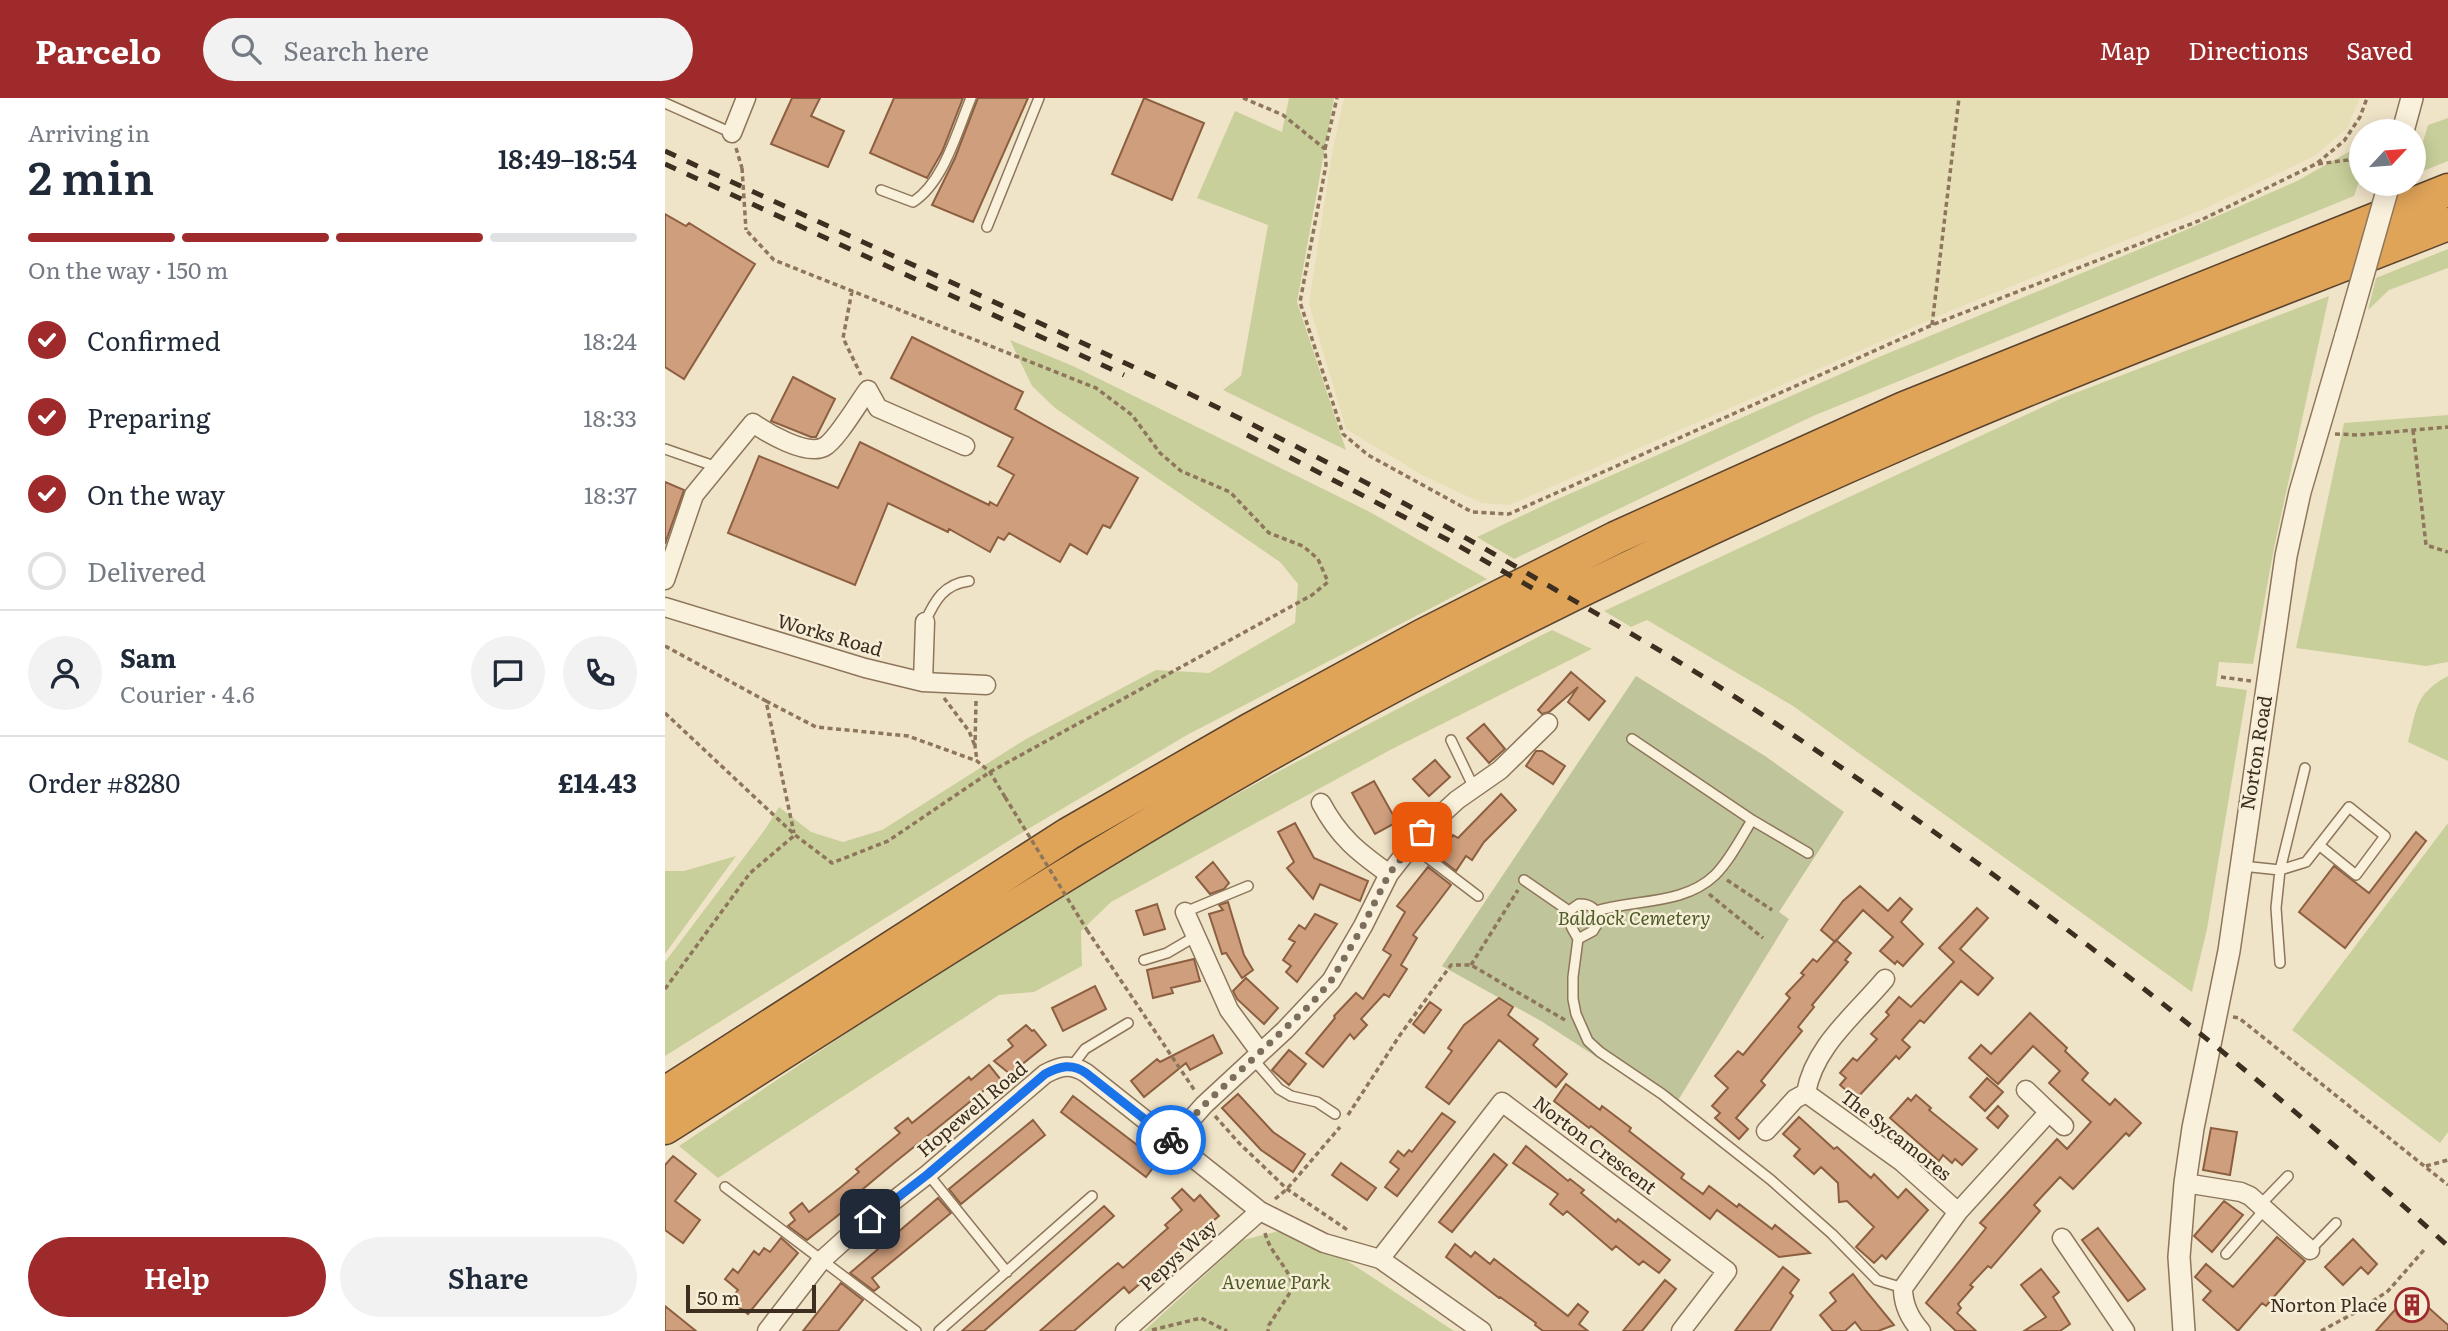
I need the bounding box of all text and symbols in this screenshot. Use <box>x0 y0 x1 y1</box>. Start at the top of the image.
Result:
search box <box>203 18 693 81</box>
text: Parcelo <box>35 25 161 74</box>
icon: search <box>227 30 265 68</box>
text: Search here <box>283 30 429 69</box>
text: Map <box>2099 32 2150 67</box>
text: Directions <box>2188 32 2308 67</box>
text: Saved <box>2346 32 2413 67</box>
text: Arriving in <box>28 115 150 149</box>
north arrow <box>2349 119 2425 196</box>
map controls <box>2349 119 2426 196</box>
text: 18:49–18:54 <box>498 138 637 177</box>
text: 2 min <box>28 141 154 209</box>
text: On the way · 150 m <box>28 252 228 286</box>
text: Confirmed <box>87 320 221 359</box>
icon: check <box>28 321 66 359</box>
text: 18:24 <box>583 323 637 357</box>
text: Preparing <box>87 397 210 436</box>
icon: check <box>28 398 66 436</box>
text: 18:33 <box>583 400 637 434</box>
text: On the way <box>87 474 225 513</box>
icon: check <box>28 475 66 513</box>
text: 18:37 <box>584 477 637 511</box>
text: Delivered <box>87 551 206 590</box>
street label: Works Road <box>774 606 887 663</box>
button: person <box>28 636 102 710</box>
button: chat <box>471 636 545 710</box>
button: phone <box>563 636 637 710</box>
text: Sam <box>120 637 176 676</box>
text: Courier · 4.6 <box>120 676 255 710</box>
street label: Norton Road <box>2232 693 2278 812</box>
text: Order #8280 <box>28 762 180 801</box>
text: £14.43 <box>558 762 637 801</box>
pin <box>1392 802 1452 862</box>
icon: bag <box>1403 813 1441 851</box>
park label: Baldock Cemetery <box>1558 903 1710 931</box>
street label: Hopewell Road <box>910 1053 1033 1163</box>
street label: The Sycamores <box>1835 1082 1958 1187</box>
street label: Norton Crescent <box>1528 1088 1664 1200</box>
courier <box>1136 1105 1206 1175</box>
icon: bike <box>1152 1121 1190 1159</box>
pin <box>840 1189 900 1249</box>
icon: home <box>851 1200 889 1238</box>
street label: Pepys Way <box>1132 1212 1222 1297</box>
button: Help <box>28 1237 326 1317</box>
button: Share <box>340 1237 637 1317</box>
park label: Avenue Park <box>1222 1267 1331 1295</box>
scale bar <box>686 1282 815 1314</box>
text: 50 m <box>697 1283 740 1311</box>
building icon: Norton Place <box>2393 1286 2431 1324</box>
place label: Norton Place <box>2270 1290 2387 1318</box>

